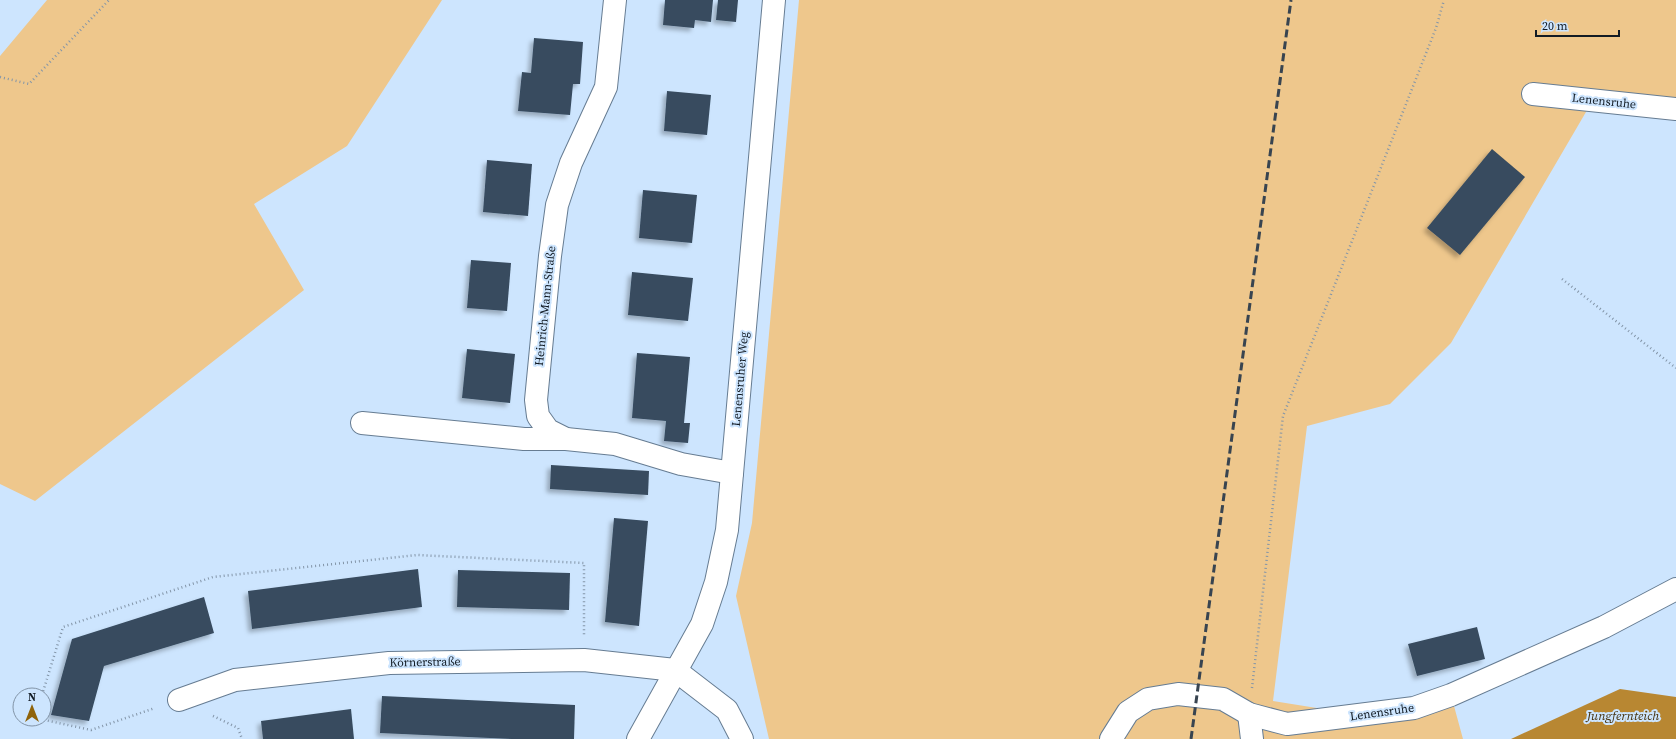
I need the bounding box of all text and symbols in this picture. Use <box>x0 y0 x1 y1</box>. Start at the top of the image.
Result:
scale bar <box>1536 12 1619 38</box>
text: 20 m <box>1542 18 1568 34</box>
street label: Lenensruhe <box>1571 90 1637 112</box>
street label: Heinrich-Mann-Straße <box>531 245 559 367</box>
street label: Lenensruher Weg <box>728 331 752 427</box>
street label: Körnerstraße <box>389 653 461 671</box>
north arrow <box>12 687 52 727</box>
text: N <box>28 690 36 705</box>
street label: Lenensruhe <box>1349 700 1415 724</box>
water label: Jungfernteich <box>1585 707 1659 724</box>

